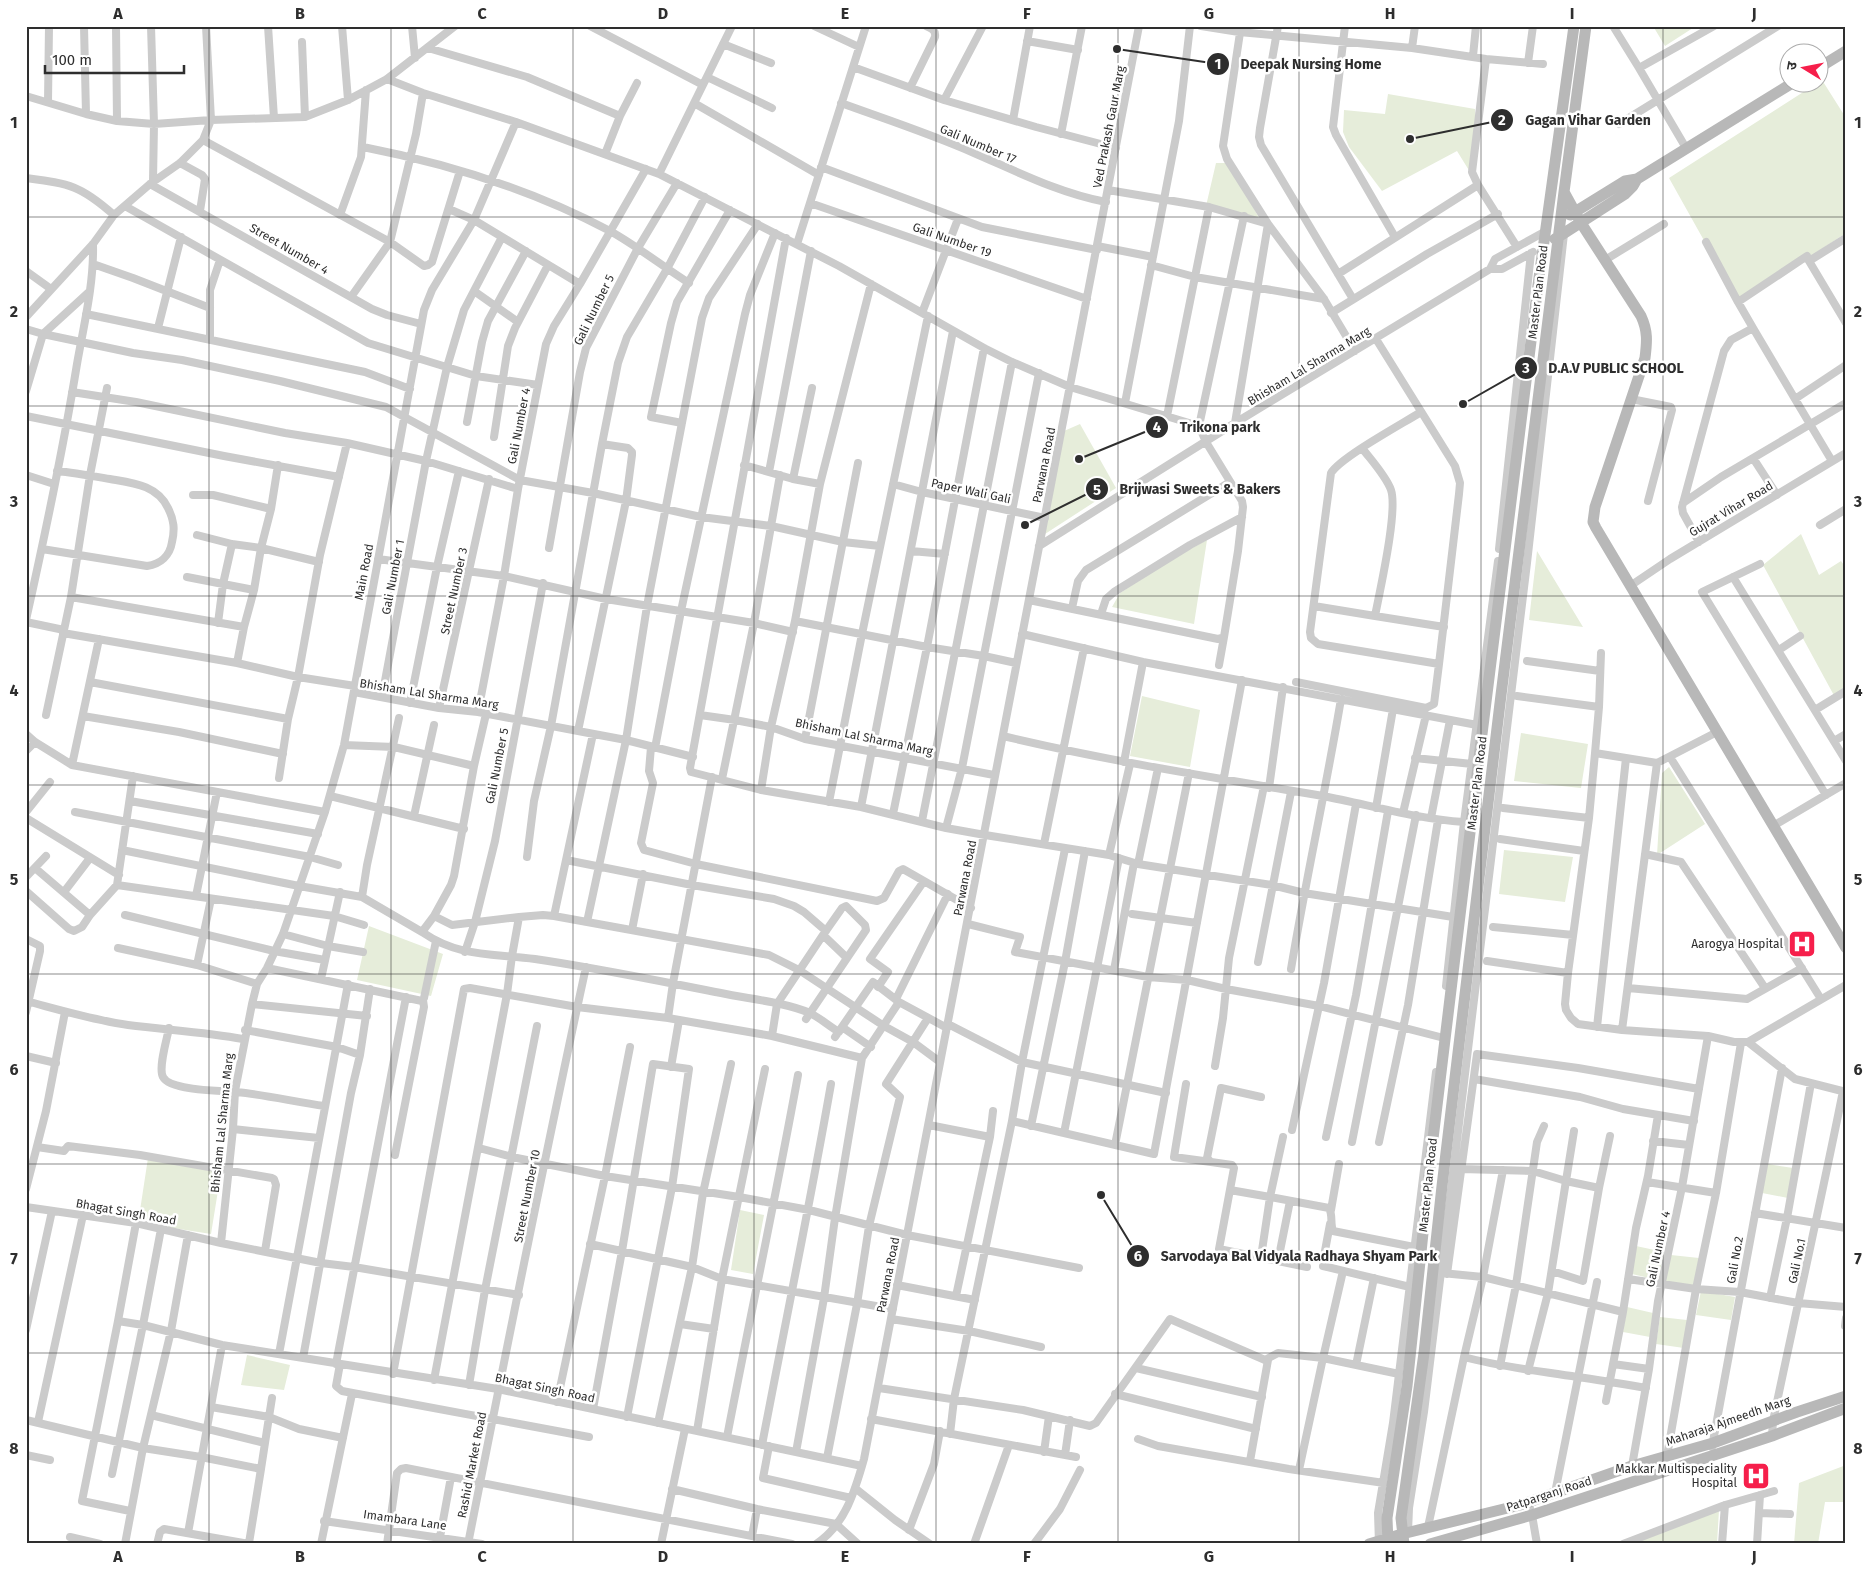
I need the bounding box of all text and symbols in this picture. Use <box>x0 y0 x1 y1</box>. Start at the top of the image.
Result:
text: A <box>112 4 123 23</box>
text: B <box>295 4 305 23</box>
text: C <box>477 4 487 23</box>
text: D <box>658 4 668 23</box>
text: E <box>841 4 849 23</box>
text: F <box>1023 4 1031 23</box>
text: G <box>1204 4 1214 23</box>
text: H <box>1385 4 1395 23</box>
text: I <box>1570 4 1574 23</box>
text: J <box>1750 4 1757 23</box>
scale bar <box>45 42 184 74</box>
north arrow <box>1780 42 1830 92</box>
callout: Deepak Nursing Home <box>1205 50 1391 79</box>
text: 100 m <box>52 51 92 69</box>
text: 1 <box>1215 55 1221 73</box>
text: Deepak Nursing Home <box>1240 56 1382 73</box>
text: उ <box>1783 60 1801 71</box>
street label: Ved Prakash Gaur Marg <box>1090 64 1128 189</box>
callout: Gagan Vihar Garden <box>1490 105 1660 134</box>
text: 2 <box>1498 111 1506 129</box>
text: Gagan Vihar Garden <box>1525 112 1651 129</box>
text: 1 <box>10 113 18 132</box>
text: 1 <box>1854 113 1862 132</box>
street label: Gali Number 17 <box>938 122 1018 166</box>
street label: Gali Number 19 <box>911 220 993 260</box>
street label: Street Number 4 <box>247 221 332 278</box>
street label: Master Plan Road <box>1525 244 1551 340</box>
street label: Gali Number 5 <box>571 272 617 348</box>
text: 2 <box>10 302 18 321</box>
text: 2 <box>1854 302 1862 321</box>
street label: Bhisham Lal Sharma Marg <box>1245 323 1374 408</box>
callout: D.A.V PUBLIC SCHOOL <box>1513 353 1693 382</box>
text: 3 <box>1521 359 1530 377</box>
text: D.A.V PUBLIC SCHOOL <box>1548 360 1684 377</box>
street label: Gali Number 4 <box>505 386 533 465</box>
callout: Trikona park <box>1144 412 1270 441</box>
text: 4 <box>1153 418 1162 436</box>
text: Trikona park <box>1180 419 1261 436</box>
street label: Parwana Road <box>1030 426 1058 504</box>
callout: Brijwasi Sweets & Bakers <box>1084 475 1291 504</box>
street label: Paper Wali Gali <box>930 476 1012 506</box>
street label: Gujrat Vihar Road <box>1687 478 1775 540</box>
text: 5 <box>1093 481 1101 499</box>
text: Brijwasi Sweets & Bakers <box>1119 481 1281 498</box>
text: 3 <box>9 492 18 511</box>
text: 3 <box>1853 492 1862 511</box>
street label: Gali Number 1 <box>379 538 407 616</box>
street label: Main Road <box>352 543 376 601</box>
street label: Street Number 3 <box>438 546 470 636</box>
street label: Bhisham Lal Sharma Marg <box>358 676 500 712</box>
text: 4 <box>9 681 19 700</box>
text: 4 <box>1853 681 1863 700</box>
street label: Bhisham Lal Sharma Marg <box>794 716 935 759</box>
street label: Gali Number 5 <box>483 727 511 805</box>
street label: Master Plan Road <box>1464 735 1490 831</box>
street label: Parwana Road <box>951 839 979 917</box>
text: 5 <box>10 870 19 889</box>
text: 5 <box>1854 870 1863 889</box>
hospital icon: Aarogya Hospital <box>1787 929 1817 959</box>
place label: Aarogya Hospital <box>1691 937 1783 951</box>
street label: Bhisham Lal Sharma Marg <box>208 1052 236 1194</box>
text: 6 <box>9 1060 19 1079</box>
text: 6 <box>1853 1060 1863 1079</box>
street label: Master Plan Road <box>1416 1137 1440 1233</box>
street label: Street Number 10 <box>511 1148 543 1244</box>
street label: Bhagat Singh Road <box>75 1196 177 1228</box>
street label: Gali Number 4 <box>1643 1209 1673 1288</box>
street label: Gali No.2 <box>1724 1235 1746 1285</box>
street label: Parwana Road <box>874 1236 902 1314</box>
street label: Gali No.1 <box>1785 1237 1809 1285</box>
callout: Sarvodaya Bal Vidyala Radhaya Shyam Park <box>1125 1241 1447 1270</box>
text: 6 <box>1134 1247 1143 1265</box>
text: Sarvodaya Bal Vidyala Radhaya Shyam Park <box>1161 1248 1437 1265</box>
text: 7 <box>10 1249 18 1268</box>
text: 7 <box>1854 1249 1862 1268</box>
street label: Bhagat Singh Road <box>494 1371 596 1405</box>
street label: Maharaja Ajmeedh Marg <box>1664 1393 1793 1449</box>
street label: Rashid Market Road <box>455 1411 489 1519</box>
text: 8 <box>9 1439 19 1458</box>
text: 8 <box>1853 1439 1863 1458</box>
hospital icon: Makkar Multispeciality Hospital <box>1741 1461 1771 1491</box>
place label: Makkar Multispeciality Hospital <box>1615 1462 1737 1490</box>
street label: Patparganj Road <box>1505 1474 1593 1514</box>
street label: Imambara Lane <box>362 1507 448 1533</box>
text: A <box>112 1547 123 1566</box>
text: B <box>295 1547 305 1566</box>
text: C <box>477 1547 487 1566</box>
text: D <box>658 1547 668 1566</box>
text: E <box>841 1547 849 1566</box>
text: F <box>1023 1547 1031 1566</box>
text: G <box>1204 1547 1214 1566</box>
text: H <box>1385 1547 1395 1566</box>
text: I <box>1570 1547 1574 1566</box>
text: J <box>1750 1547 1757 1566</box>

